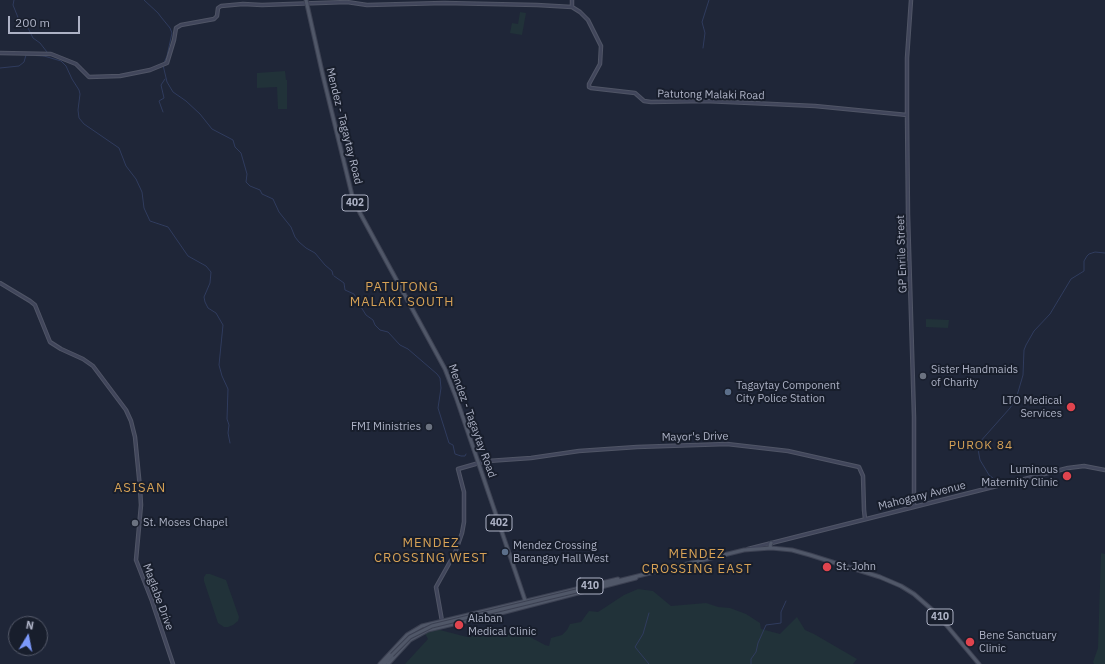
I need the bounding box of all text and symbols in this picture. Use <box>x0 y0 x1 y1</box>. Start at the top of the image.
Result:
scale bar <box>10 8 82 34</box>
text: 200 m <box>15 15 50 30</box>
street label: Mendez - Tagaytay Road <box>323 66 365 186</box>
street label: Patutong Malaki Road <box>657 87 765 103</box>
road number: 402 <box>342 195 368 211</box>
street label: GP Enrile Street <box>894 215 910 293</box>
district label: PATUTONG MALAKI SOUTH <box>350 279 454 310</box>
street label: Mendez - Tagaytay Road <box>445 362 499 480</box>
place label: Sister Handmaids of Charity <box>931 363 1018 389</box>
marker: Sister Handmaids of Charity <box>918 371 928 381</box>
place label: Tagaytay Component City Police Station <box>736 379 840 405</box>
marker: Tagaytay Component City Police Station <box>723 387 733 397</box>
place label: LTO Medical Services <box>1002 394 1062 420</box>
marker: LTO Medical Services <box>1065 401 1077 413</box>
place label: FMI Ministries <box>351 420 421 434</box>
marker: FMI Ministries <box>424 422 434 432</box>
street label: Mayor's Drive <box>661 430 729 444</box>
district label: PUROK 84 <box>949 439 1013 453</box>
place label: Luminous Maternity Clinic <box>981 463 1058 489</box>
marker: Luminous Maternity Clinic <box>1061 470 1073 482</box>
street label: Mahogany Avenue <box>877 479 967 513</box>
district label: ASISAN <box>114 480 166 496</box>
road number: 402 <box>486 515 512 531</box>
place label: St. Moses Chapel <box>143 516 228 530</box>
marker: St. Moses Chapel <box>130 518 140 528</box>
district label: MENDEZ CROSSING WEST <box>374 535 488 566</box>
place label: Mendez Crossing Barangay Hall West <box>513 539 609 565</box>
district label: MENDEZ CROSSING EAST <box>642 546 752 577</box>
marker: Mendez Crossing Barangay Hall West <box>500 547 510 557</box>
place label: St. John <box>836 560 876 574</box>
marker: St. John <box>821 561 833 573</box>
street label: Maglabe Drive <box>140 562 176 632</box>
road number: 410 <box>577 578 603 594</box>
road number: 410 <box>927 609 953 625</box>
place label: Alaban Medical Clinic <box>468 612 536 638</box>
north arrow <box>8 616 48 656</box>
text: N <box>25 618 35 633</box>
marker: Alaban Medical Clinic <box>453 619 465 631</box>
place label: Bene Sanctuary Clinic <box>979 629 1057 655</box>
marker: Bene Sanctuary Clinic <box>964 636 976 648</box>

